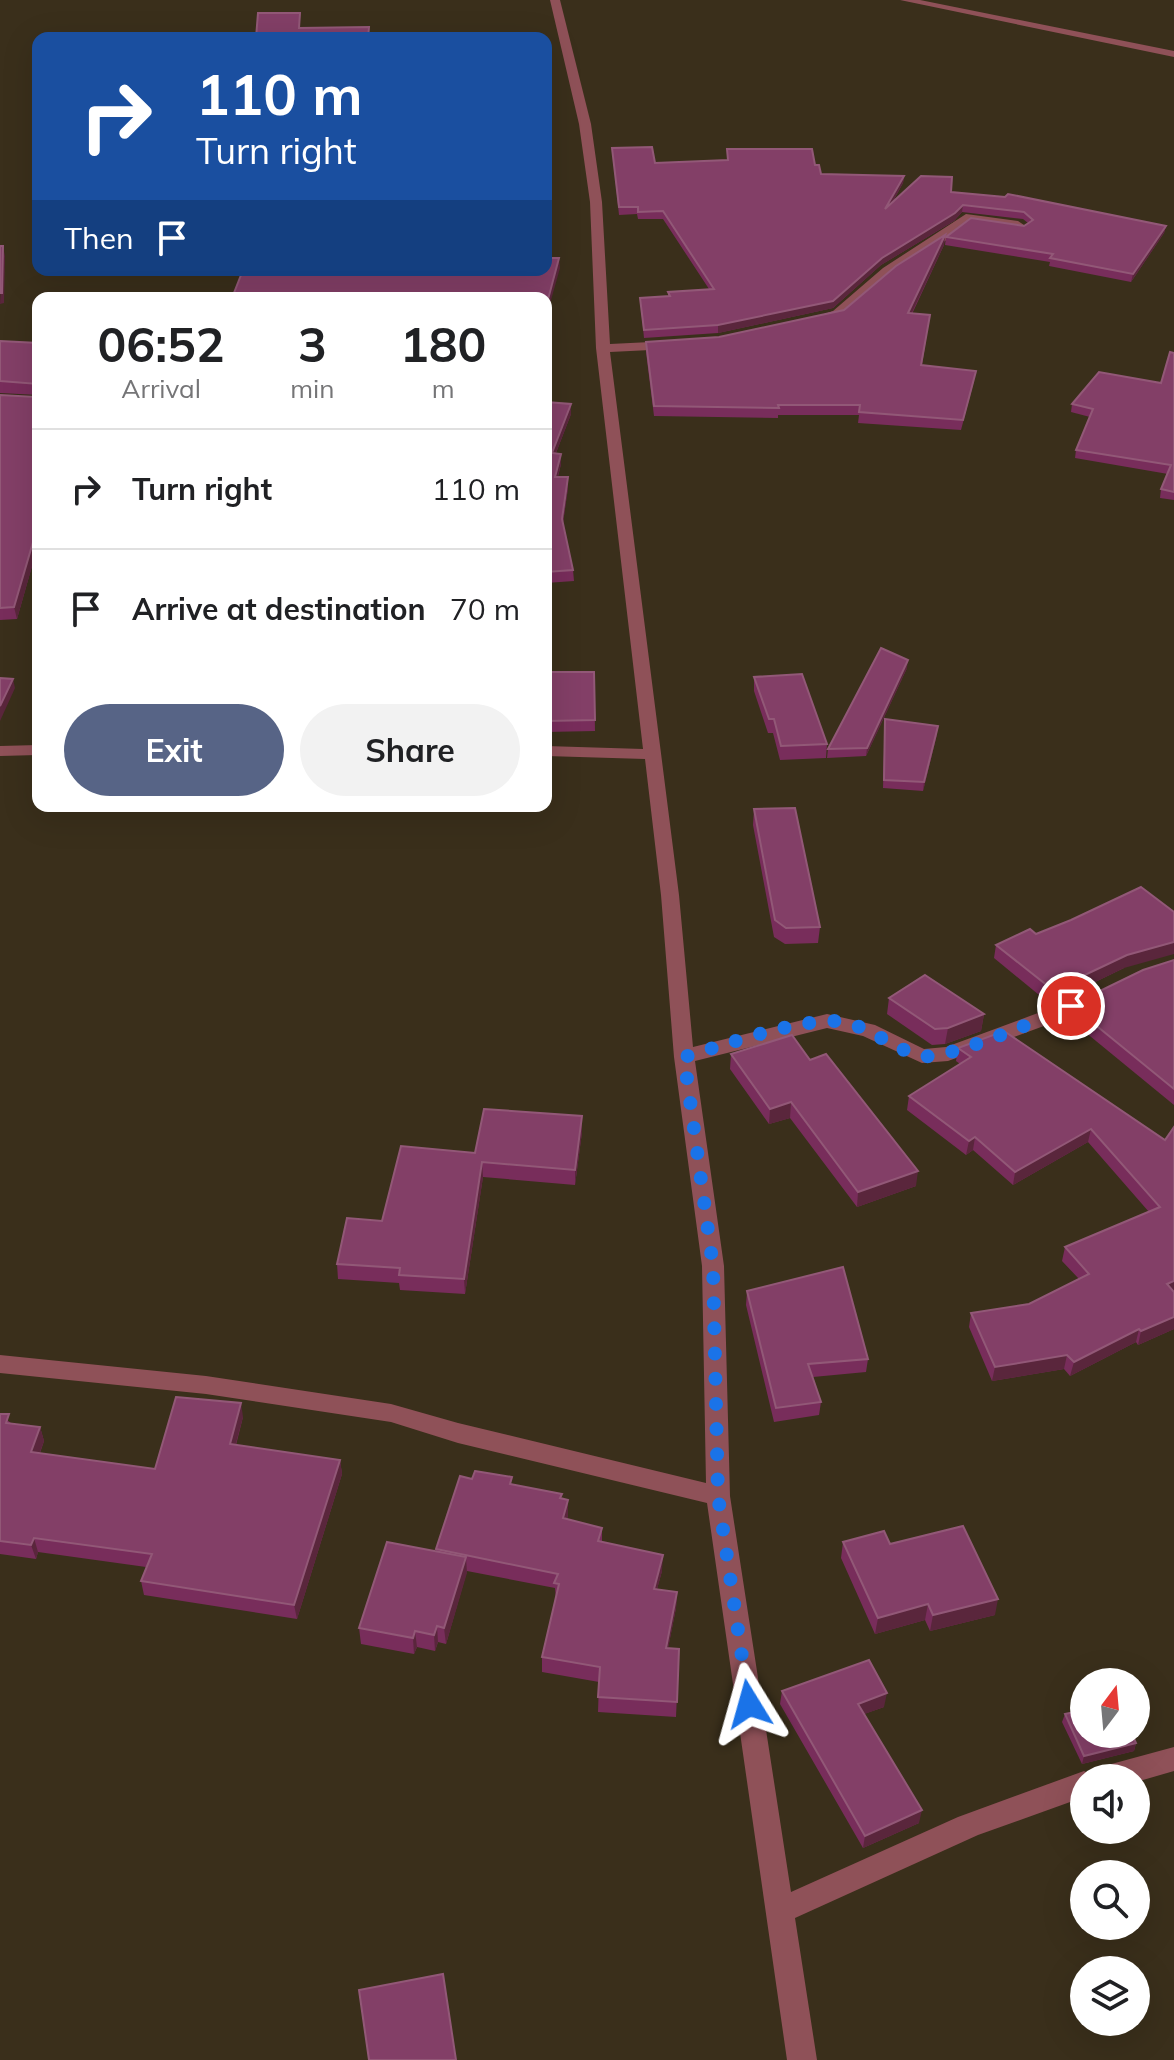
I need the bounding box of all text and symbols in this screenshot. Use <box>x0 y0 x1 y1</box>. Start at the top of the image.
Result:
text: 110 m <box>196 59 363 129</box>
icon: right <box>64 64 168 168</box>
text: Turn right <box>196 128 357 173</box>
icon: arrive <box>150 216 194 260</box>
text: Then <box>64 219 134 257</box>
text: 06:52 <box>98 314 225 374</box>
text: 3 <box>298 314 327 374</box>
text: 180 <box>400 314 486 374</box>
text: Arrival <box>121 372 201 405</box>
text: min <box>290 372 334 405</box>
text: m <box>432 372 455 405</box>
icon: right <box>64 467 108 511</box>
text: Turn right <box>132 470 272 508</box>
text: 110 m <box>432 470 520 508</box>
icon: arrive <box>64 587 108 631</box>
text: Arrive at destination <box>132 590 426 628</box>
text: 70 m <box>450 590 520 628</box>
button: Exit <box>64 704 284 796</box>
button: Share <box>300 704 520 796</box>
pin <box>1037 972 1105 1040</box>
icon: arrive <box>1049 984 1093 1028</box>
position arrow <box>707 1662 791 1746</box>
north arrow <box>1070 1668 1150 1748</box>
map controls <box>1070 1668 1150 2036</box>
button: sound <box>1070 1764 1150 1844</box>
button: search <box>1070 1860 1150 1940</box>
button: layers <box>1070 1956 1150 2036</box>

